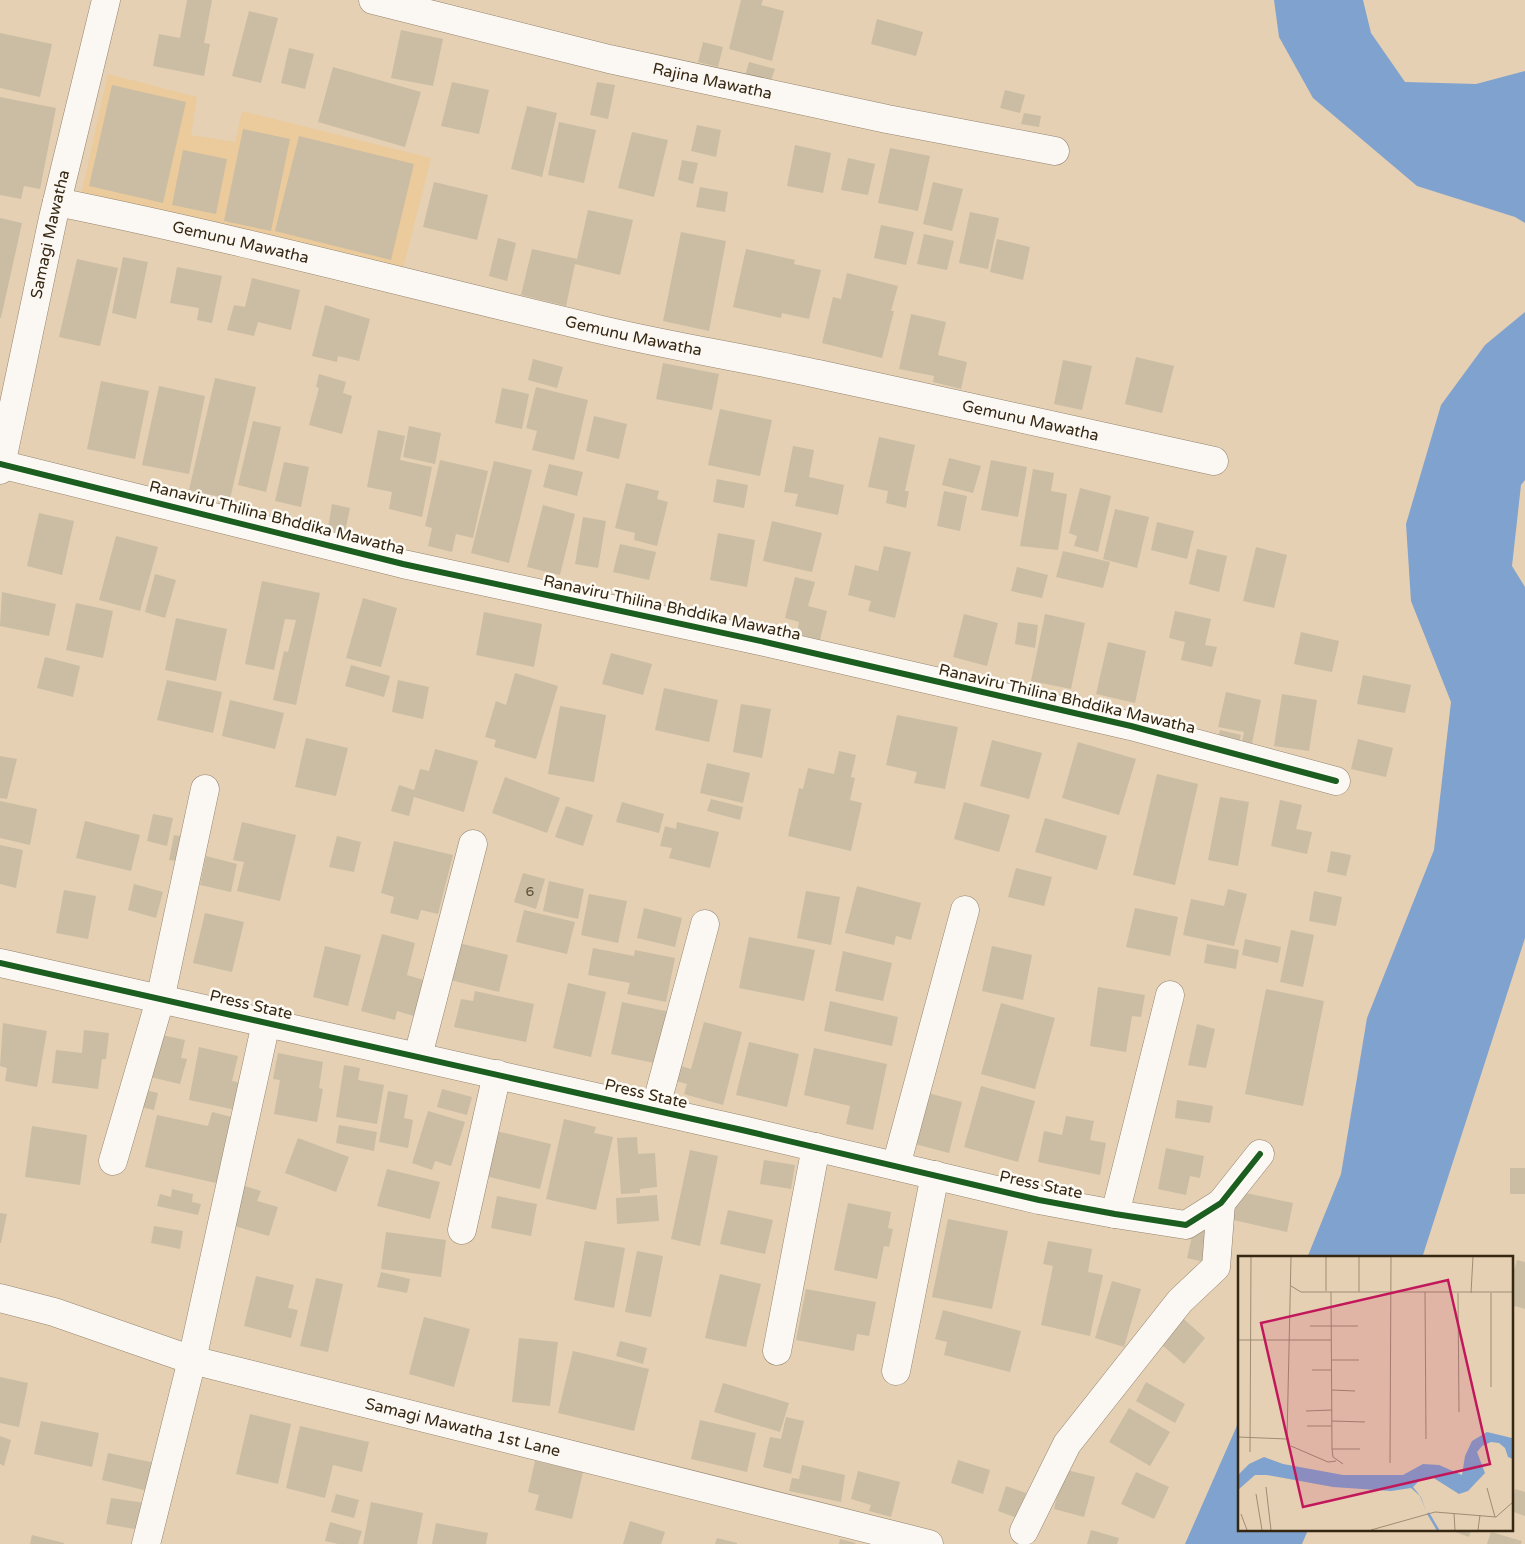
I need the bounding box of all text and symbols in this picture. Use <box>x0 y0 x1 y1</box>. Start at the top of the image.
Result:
street label: Rajina Mawatha <box>651 59 774 104</box>
street label: Samagi Mawatha <box>26 168 74 301</box>
street label: Gemunu Mawatha <box>170 217 311 268</box>
street label: Gemunu Mawatha <box>563 312 704 361</box>
street label: Gemunu Mawatha <box>960 396 1101 446</box>
street label: Ranaviru Thilina Bhddika Mawatha <box>147 477 407 559</box>
street label: Ranaviru Thilina Bhddika Mawatha <box>541 571 803 645</box>
street label: Ranaviru Thilina Bhddika Mawatha <box>937 660 1197 738</box>
house number: 6 <box>526 883 535 900</box>
street label: Press State <box>208 986 294 1024</box>
street label: Press State <box>603 1075 689 1113</box>
street label: Press State <box>998 1166 1084 1204</box>
inset map <box>1238 1256 1512 1532</box>
street label: Samagi Mawatha 1st Lane <box>363 1394 563 1462</box>

